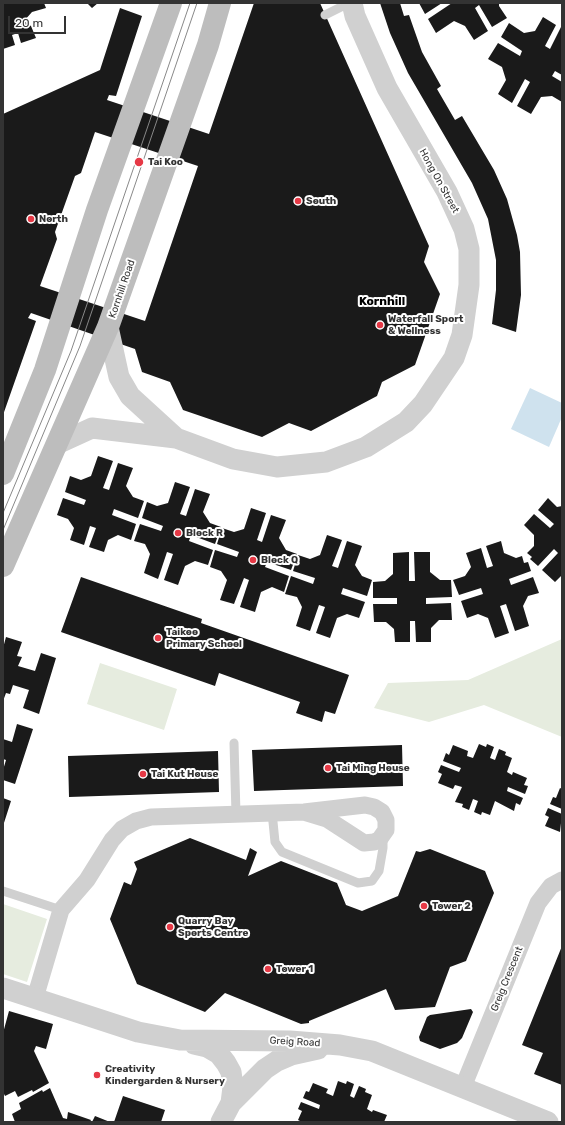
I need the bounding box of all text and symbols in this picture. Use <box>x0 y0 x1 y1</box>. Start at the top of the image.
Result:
scale bar <box>10 8 68 34</box>
text: 20 m <box>15 16 43 30</box>
street label: Hong On Street <box>416 147 462 215</box>
marker: Tai Koo <box>133 156 145 168</box>
place label: Tai Koo <box>148 156 183 168</box>
place label: South <box>306 195 336 207</box>
marker: South <box>293 196 303 206</box>
place label: North <box>39 213 68 225</box>
marker: North <box>26 214 36 224</box>
street label: Kornhill Road <box>106 258 138 320</box>
district label: Kornhill <box>359 295 405 309</box>
place label: Waterfall Sport & Wellness <box>388 313 463 336</box>
marker: Waterfall Sport & Wellness <box>375 320 385 330</box>
place label: Block R <box>186 527 223 539</box>
marker: Block R <box>173 528 183 538</box>
place label: Block Q <box>261 554 298 566</box>
marker: Block Q <box>248 555 258 565</box>
place label: Taikoo Primary School <box>166 626 242 650</box>
marker: Taikoo Primary School <box>153 633 163 643</box>
place label: Tai Ming House <box>336 762 410 774</box>
marker: Tai Ming House <box>323 763 333 773</box>
place label: Tai Kut House <box>151 768 218 780</box>
marker: Tai Kut House <box>138 769 148 779</box>
place label: Tower 2 <box>432 900 471 912</box>
marker: Tower 2 <box>419 901 429 911</box>
place label: Quarry Bay Sports Centre <box>178 915 248 938</box>
marker: Quarry Bay Sports Centre <box>165 922 175 932</box>
street label: Greig Crescent <box>489 945 525 1013</box>
place label: Tower 1 <box>276 963 313 975</box>
marker: Tower 1 <box>263 964 273 974</box>
street label: Greig Road <box>269 1035 321 1049</box>
place label: Creativity Kindergarden & Nursery <box>105 1063 225 1086</box>
marker: Creativity Kindergarden & Nursery <box>92 1070 102 1080</box>

